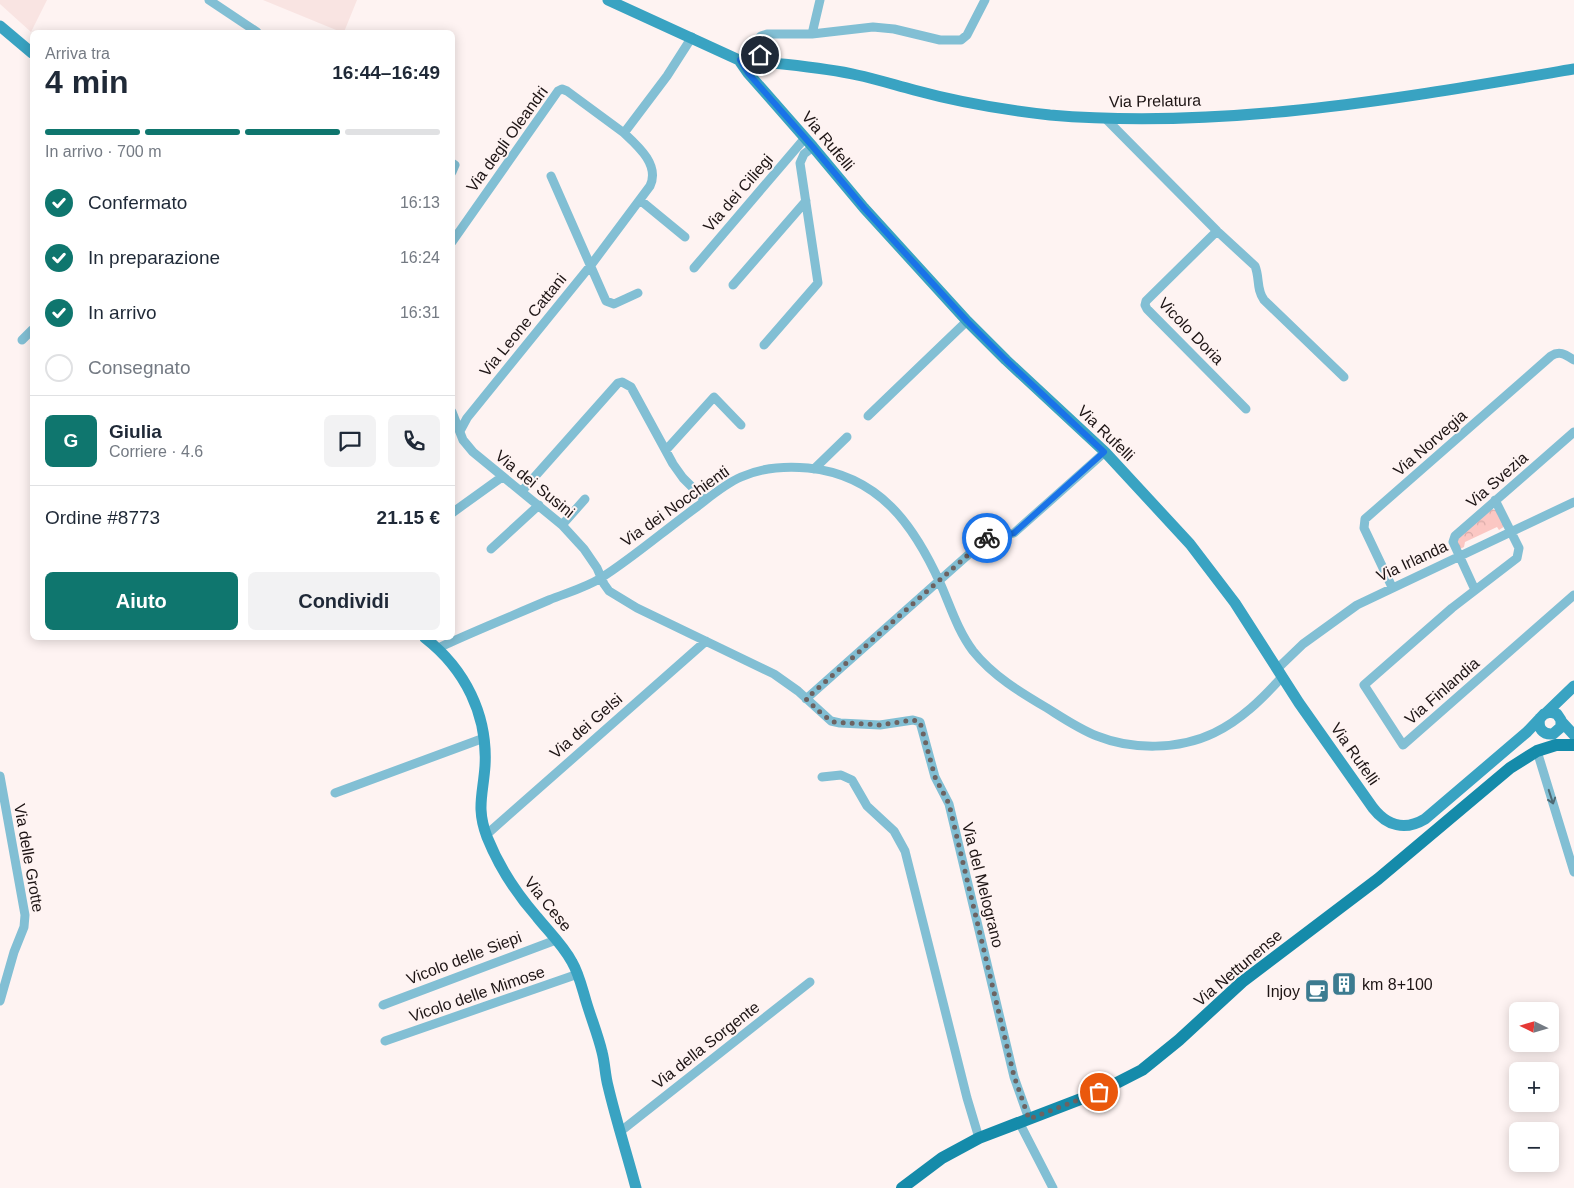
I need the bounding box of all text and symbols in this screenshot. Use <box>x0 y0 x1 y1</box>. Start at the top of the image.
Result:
pin <box>739 34 781 76</box>
icon: home <box>746 41 774 69</box>
text: Arriva tra <box>45 45 110 62</box>
text: 16:44–16:49 <box>332 62 440 83</box>
text: 4 min <box>45 64 129 100</box>
street label: Via degli Oleandri <box>463 83 551 195</box>
street label: Via Prelatura <box>1109 92 1201 110</box>
street label: Via Rufelli <box>798 108 858 174</box>
text: In arrivo · 700 m <box>45 143 161 160</box>
street label: Via dei Ciliegi <box>700 151 776 235</box>
icon: check <box>45 189 73 217</box>
text: Confermato <box>88 192 187 213</box>
text: 16:13 <box>400 194 440 211</box>
icon: check <box>45 244 73 272</box>
text: In preparazione <box>88 247 220 268</box>
text: 16:24 <box>400 249 440 266</box>
street label: Via Leone Cattani <box>476 270 570 380</box>
street label: Vicolo Doria <box>1155 294 1227 368</box>
icon: check <box>45 299 73 327</box>
text: In arrivo <box>88 302 157 323</box>
text: 16:31 <box>400 304 440 321</box>
text: Consegnato <box>88 357 190 378</box>
street label: Via Rufelli <box>1074 402 1138 464</box>
street label: Via Norvegia <box>1390 407 1470 479</box>
button: chat <box>324 415 376 467</box>
button: phone <box>388 415 440 467</box>
text: Giulia <box>109 421 162 442</box>
text: G <box>64 430 78 451</box>
text: Corriere · 4.6 <box>109 443 203 460</box>
street label: Via dei Susini <box>492 447 578 521</box>
street label: Via Svezia <box>1463 449 1531 511</box>
street label: Via dei Nocchienti <box>618 462 732 550</box>
text: Ordine #8773 <box>45 507 160 528</box>
text: 21.15 € <box>377 507 440 528</box>
courier <box>962 513 1012 563</box>
icon: bike <box>973 524 1001 552</box>
street label: Via Irlanda <box>1374 537 1450 585</box>
button: Aiuto <box>45 572 238 630</box>
button: Condividi <box>248 572 440 630</box>
street label: Via Finlandia <box>1402 654 1482 728</box>
street label: Via dei Gelsi <box>547 690 625 762</box>
street label: Via Rufelli <box>1327 720 1383 788</box>
one-way arrow <box>1547 789 1557 805</box>
street label: Via delle Grotte <box>11 802 47 914</box>
street label: Via del Melograno <box>959 821 1007 950</box>
street label: Via Cese <box>521 874 575 935</box>
street label: Via Nettunense <box>1191 926 1285 1010</box>
street label: Vicolo delle Siepi <box>404 928 524 988</box>
street label: Vicolo delle Mimose <box>407 963 547 1025</box>
building icon: km 8+100 <box>1331 971 1357 997</box>
place label: km 8+100 <box>1362 976 1433 993</box>
cafe icon: Injoy <box>1304 978 1330 1004</box>
place label: Injoy <box>1266 983 1300 1000</box>
street label: Via della Sorgente <box>649 998 763 1092</box>
north arrow <box>1509 1002 1559 1052</box>
map controls <box>1509 1002 1559 1172</box>
button: + <box>1509 1062 1559 1112</box>
pin <box>1078 1071 1120 1113</box>
icon: bag <box>1085 1078 1113 1106</box>
button: − <box>1509 1122 1559 1172</box>

